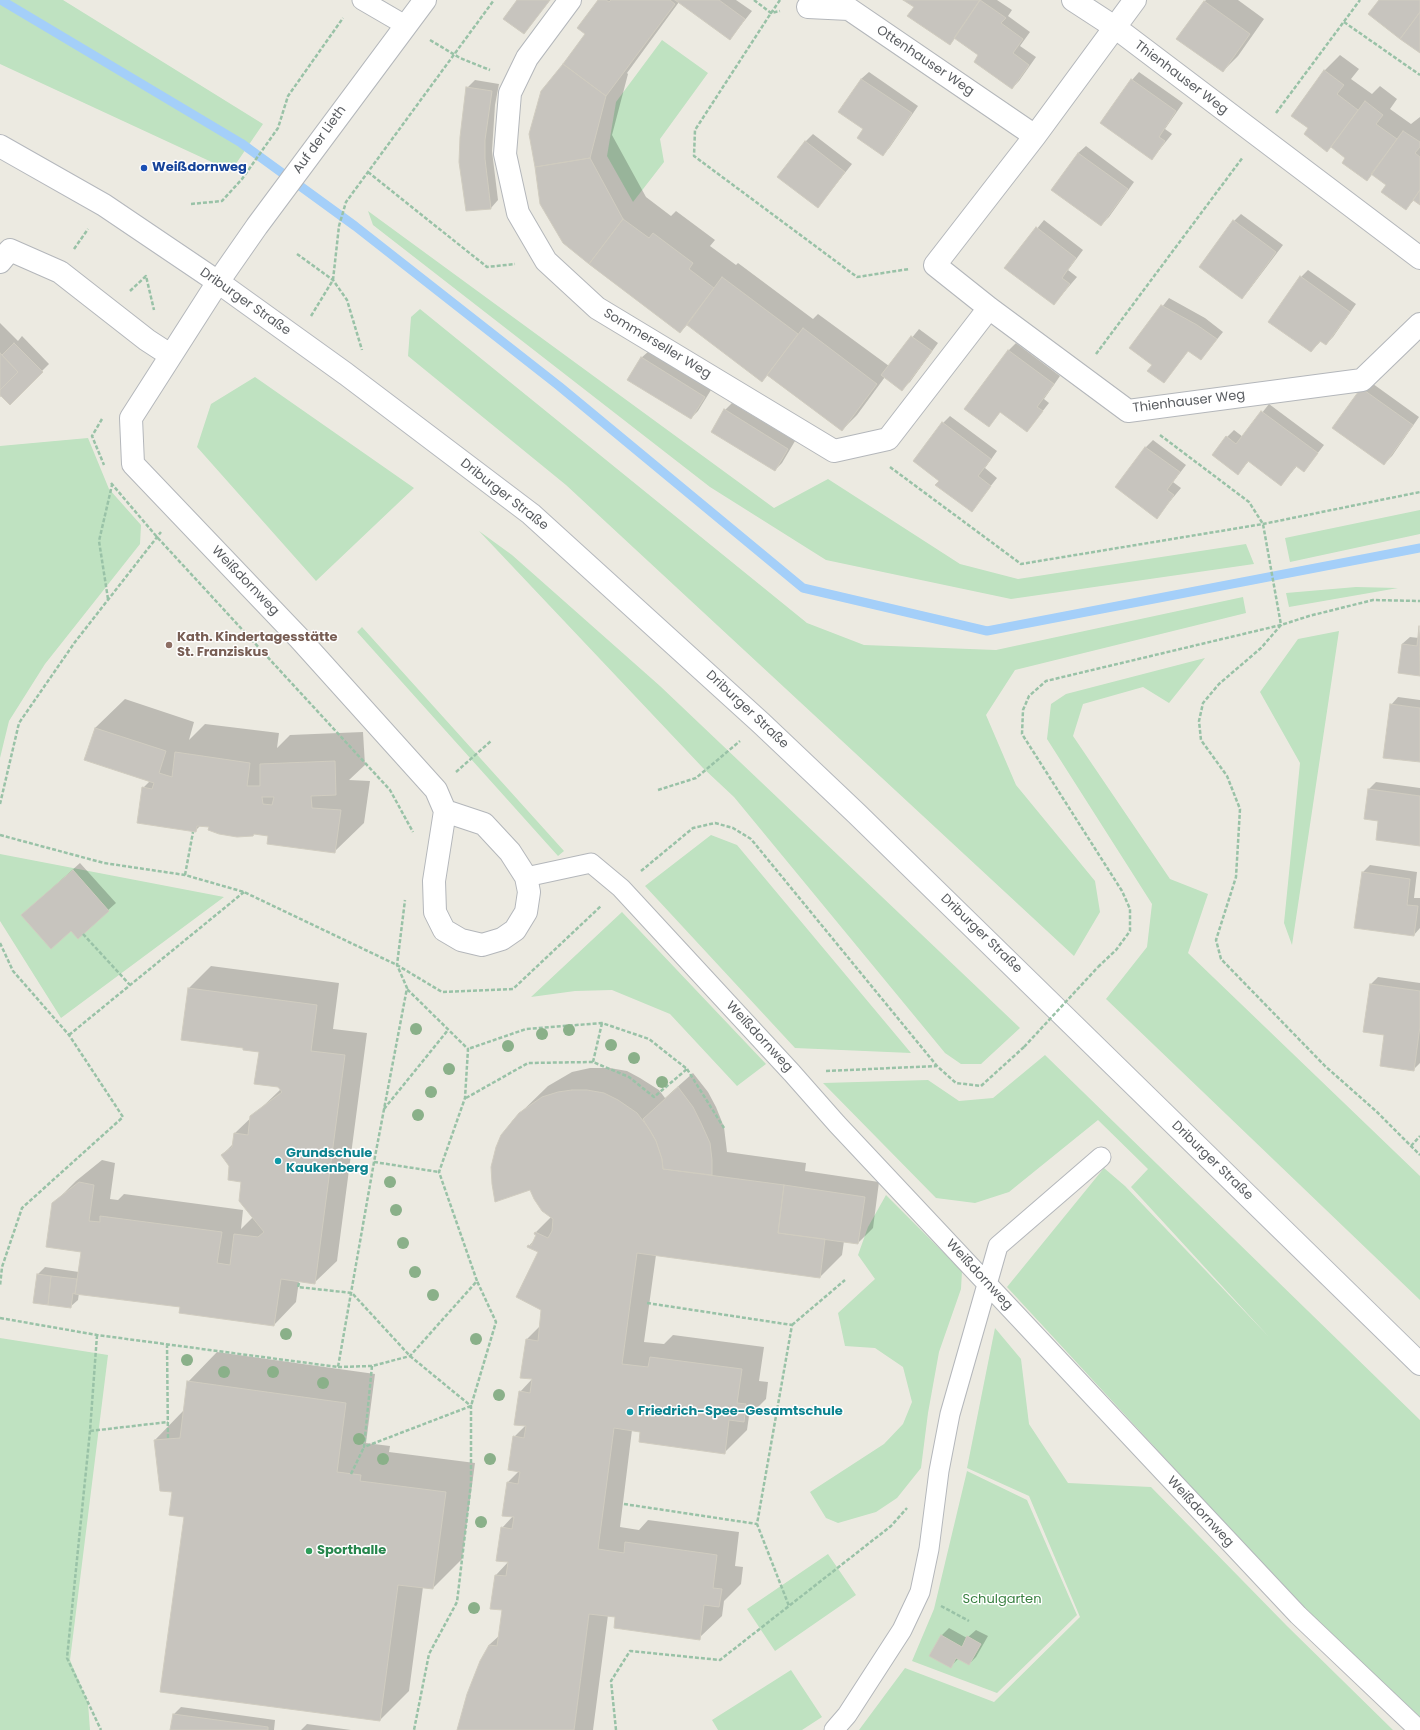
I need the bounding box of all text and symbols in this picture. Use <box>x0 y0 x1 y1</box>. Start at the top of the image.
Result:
street label: Ottenhauser Weg <box>873 23 977 99</box>
street label: Thienhauser Weg <box>1131 38 1231 118</box>
street label: Auf der Lieth <box>290 103 350 177</box>
place label: Weißdornweg <box>152 160 247 176</box>
marker: Weißdornweg <box>139 163 149 173</box>
street label: Driburger Straße <box>197 265 293 339</box>
street label: Sommerseller Weg <box>600 306 714 382</box>
street label: Thienhauser Weg <box>1132 387 1246 417</box>
street label: Driburger Straße <box>457 456 551 534</box>
street label: Weißdornweg <box>208 543 282 619</box>
place label: Kath. Kindertagesstätte St. Franziskus <box>177 630 338 661</box>
marker: Kath. Kindertagesstätte St. Franziskus <box>164 640 174 650</box>
street label: Driburger Straße <box>702 668 792 752</box>
street label: Driburger Straße <box>937 891 1025 977</box>
street label: Weißdornweg <box>722 999 796 1075</box>
street label: Driburger Straße <box>1168 1118 1256 1204</box>
place label: Grundschule Kaukenberg <box>286 1146 372 1177</box>
marker: Grundschule Kaukenberg <box>273 1156 283 1166</box>
street label: Weißdornweg <box>942 1237 1016 1313</box>
place label: Friedrich-Spee-Gesamtschule <box>638 1404 843 1420</box>
marker: Friedrich-Spee-Gesamtschule <box>625 1407 635 1417</box>
street label: Weißdornweg <box>1163 1474 1237 1550</box>
place label: Sporthalle <box>317 1543 386 1559</box>
marker: Sporthalle <box>304 1546 314 1556</box>
park label: Schulgarten <box>963 1592 1041 1608</box>

